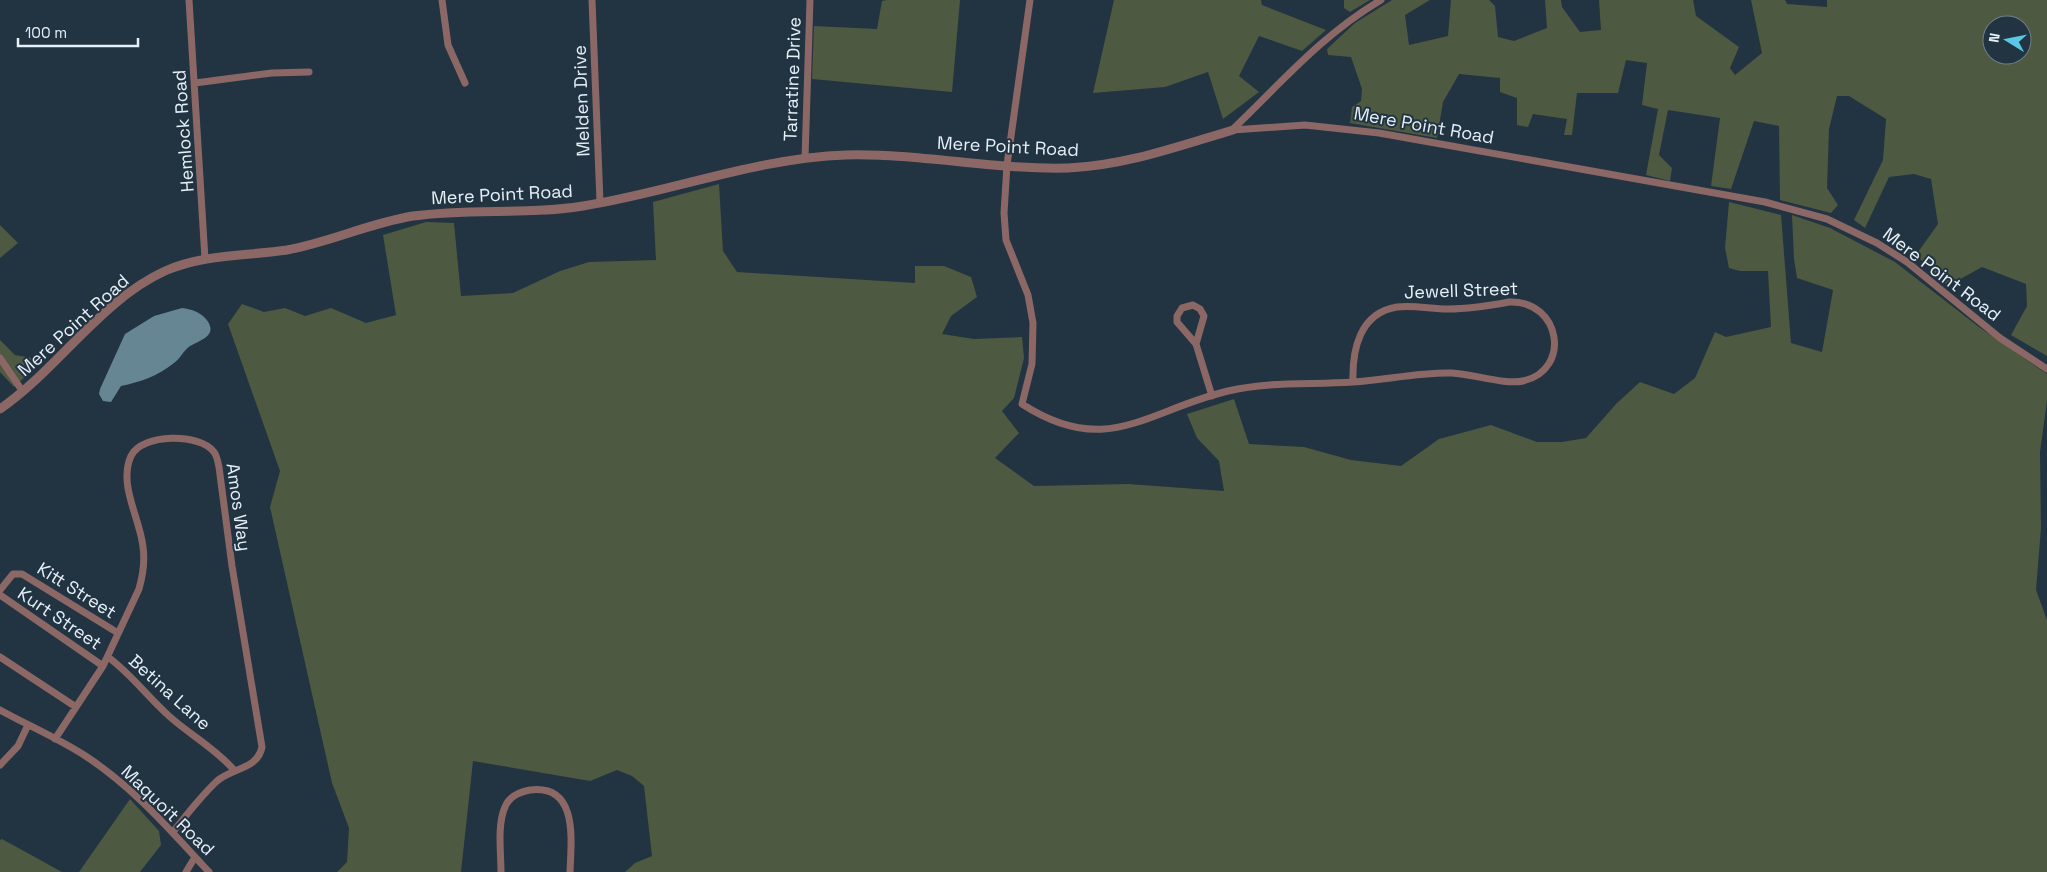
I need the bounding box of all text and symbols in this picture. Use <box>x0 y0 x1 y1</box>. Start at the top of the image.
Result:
scale bar <box>18 15 138 47</box>
north arrow <box>1982 15 2032 65</box>
street label: Tarratine Drive <box>778 16 806 142</box>
text: 100 m <box>25 23 67 42</box>
text: N <box>1985 32 2004 44</box>
street label: Melden Drive <box>568 45 594 157</box>
street label: Hemlock Road <box>167 69 199 193</box>
street label: Mere Point Road <box>1352 101 1496 149</box>
street label: Mere Point Road <box>937 131 1079 161</box>
street label: Mere Point Road <box>431 179 573 209</box>
street label: Mere Point Road <box>1878 222 2006 326</box>
street label: Mere Point Road <box>13 269 133 381</box>
street label: Jewell Street <box>1404 277 1518 303</box>
street label: Amos Way <box>221 462 257 552</box>
street label: Kitt Street <box>33 557 121 623</box>
street label: Kurt Street <box>14 581 106 655</box>
street label: Betina Lane <box>124 649 216 735</box>
street label: Maquoit Road <box>117 760 219 860</box>

